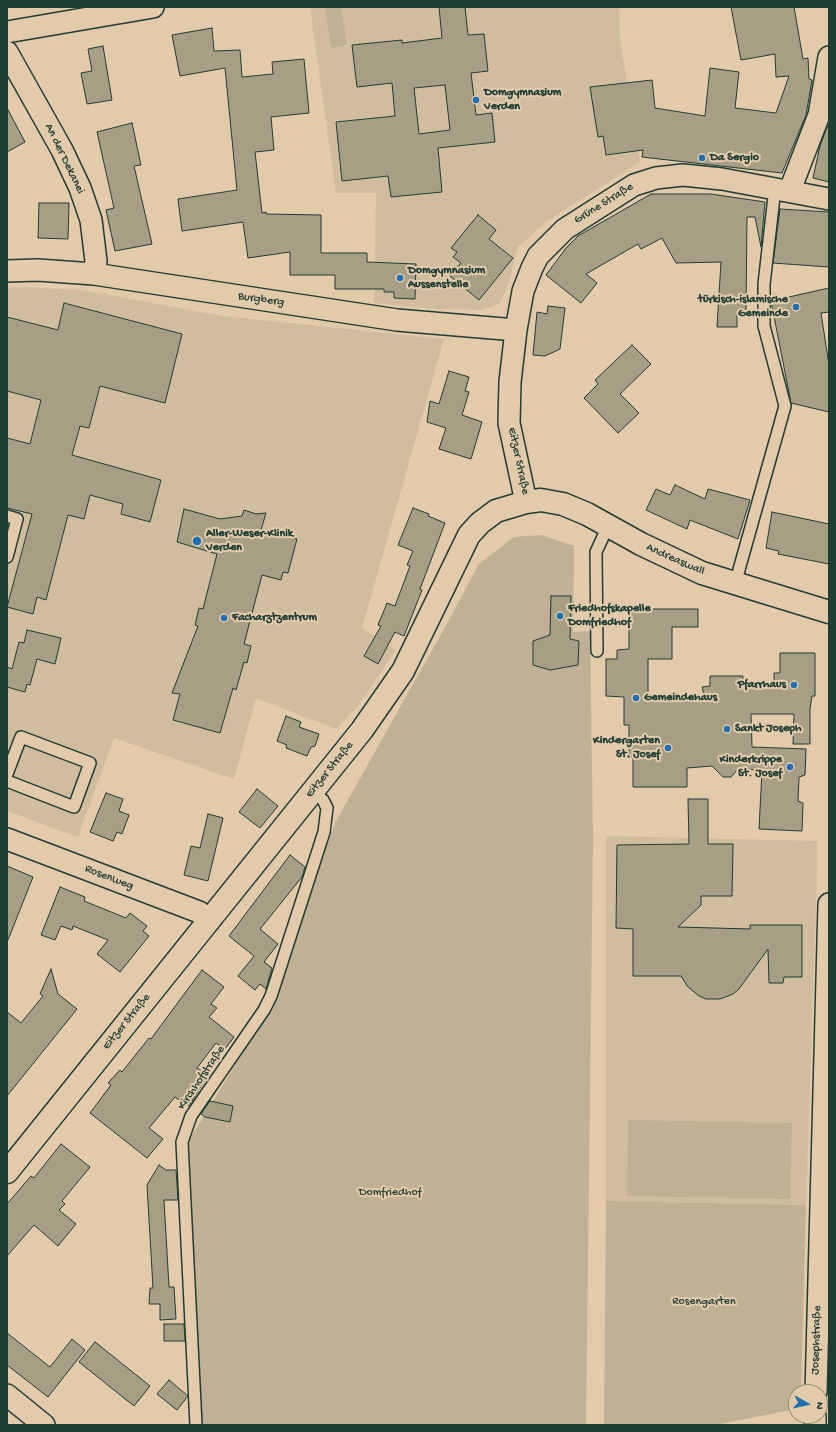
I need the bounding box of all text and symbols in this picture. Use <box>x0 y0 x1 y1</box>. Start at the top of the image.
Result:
place label: Domgymnasium Verden <box>484 86 561 114</box>
marker: Domgymnasium Verden <box>471 95 481 105</box>
street label: An der Dekanei <box>41 121 87 197</box>
place label: Da Sergio <box>710 151 759 165</box>
marker: Da Sergio <box>697 153 707 163</box>
street label: Grüne Straße <box>572 180 636 228</box>
place label: Domgymnasium Aussenstelle <box>408 264 485 292</box>
marker: Domgymnasium Aussenstelle <box>395 273 405 283</box>
street label: Burgberg <box>237 290 285 310</box>
place label: türkisch-islamische Gemeinde <box>698 293 788 321</box>
marker: türkisch-islamische Gemeinde <box>791 302 801 312</box>
street label: Eitzer Straße <box>504 426 532 496</box>
place label: Aller-Weser-Klinik Verden <box>206 527 293 555</box>
marker: Aller-Weser-Klinik Verden <box>191 535 203 547</box>
street label: Andreaswall <box>643 541 707 579</box>
place label: Friedhofskapelle Domfriedhof <box>568 602 651 630</box>
place label: Facharztzentrum <box>232 611 317 625</box>
marker: Friedhofskapelle Domfriedhof <box>555 611 565 621</box>
marker: Facharztzentrum <box>219 613 229 623</box>
place label: Pfarrhaus <box>737 678 786 692</box>
marker: Pfarrhaus <box>789 680 799 690</box>
place label: Gemeindehaus <box>644 691 717 705</box>
marker: Gemeindehaus <box>631 693 641 703</box>
place label: Sankt Joseph <box>735 722 802 736</box>
marker: Sankt Joseph <box>722 724 732 734</box>
place label: Kindergarten St. Josef <box>593 734 660 762</box>
street label: Eitzer Straße <box>303 739 357 801</box>
marker: Kindergarten St. Josef <box>663 743 673 753</box>
place label: Kinderkrippe St. Josef <box>719 753 782 781</box>
marker: Kinderkrippe St. Josef <box>785 762 795 772</box>
street label: Rosenweg <box>83 862 135 894</box>
street label: Eitzer Straße <box>100 991 154 1053</box>
street label: Kirchhofstraße <box>175 1043 229 1113</box>
park label: Domfriedhof <box>359 1186 421 1200</box>
park label: Rosengarten <box>672 1295 736 1309</box>
street label: Josephstraße <box>809 1305 825 1375</box>
north arrow <box>788 1384 828 1424</box>
text: N <box>812 1401 825 1410</box>

